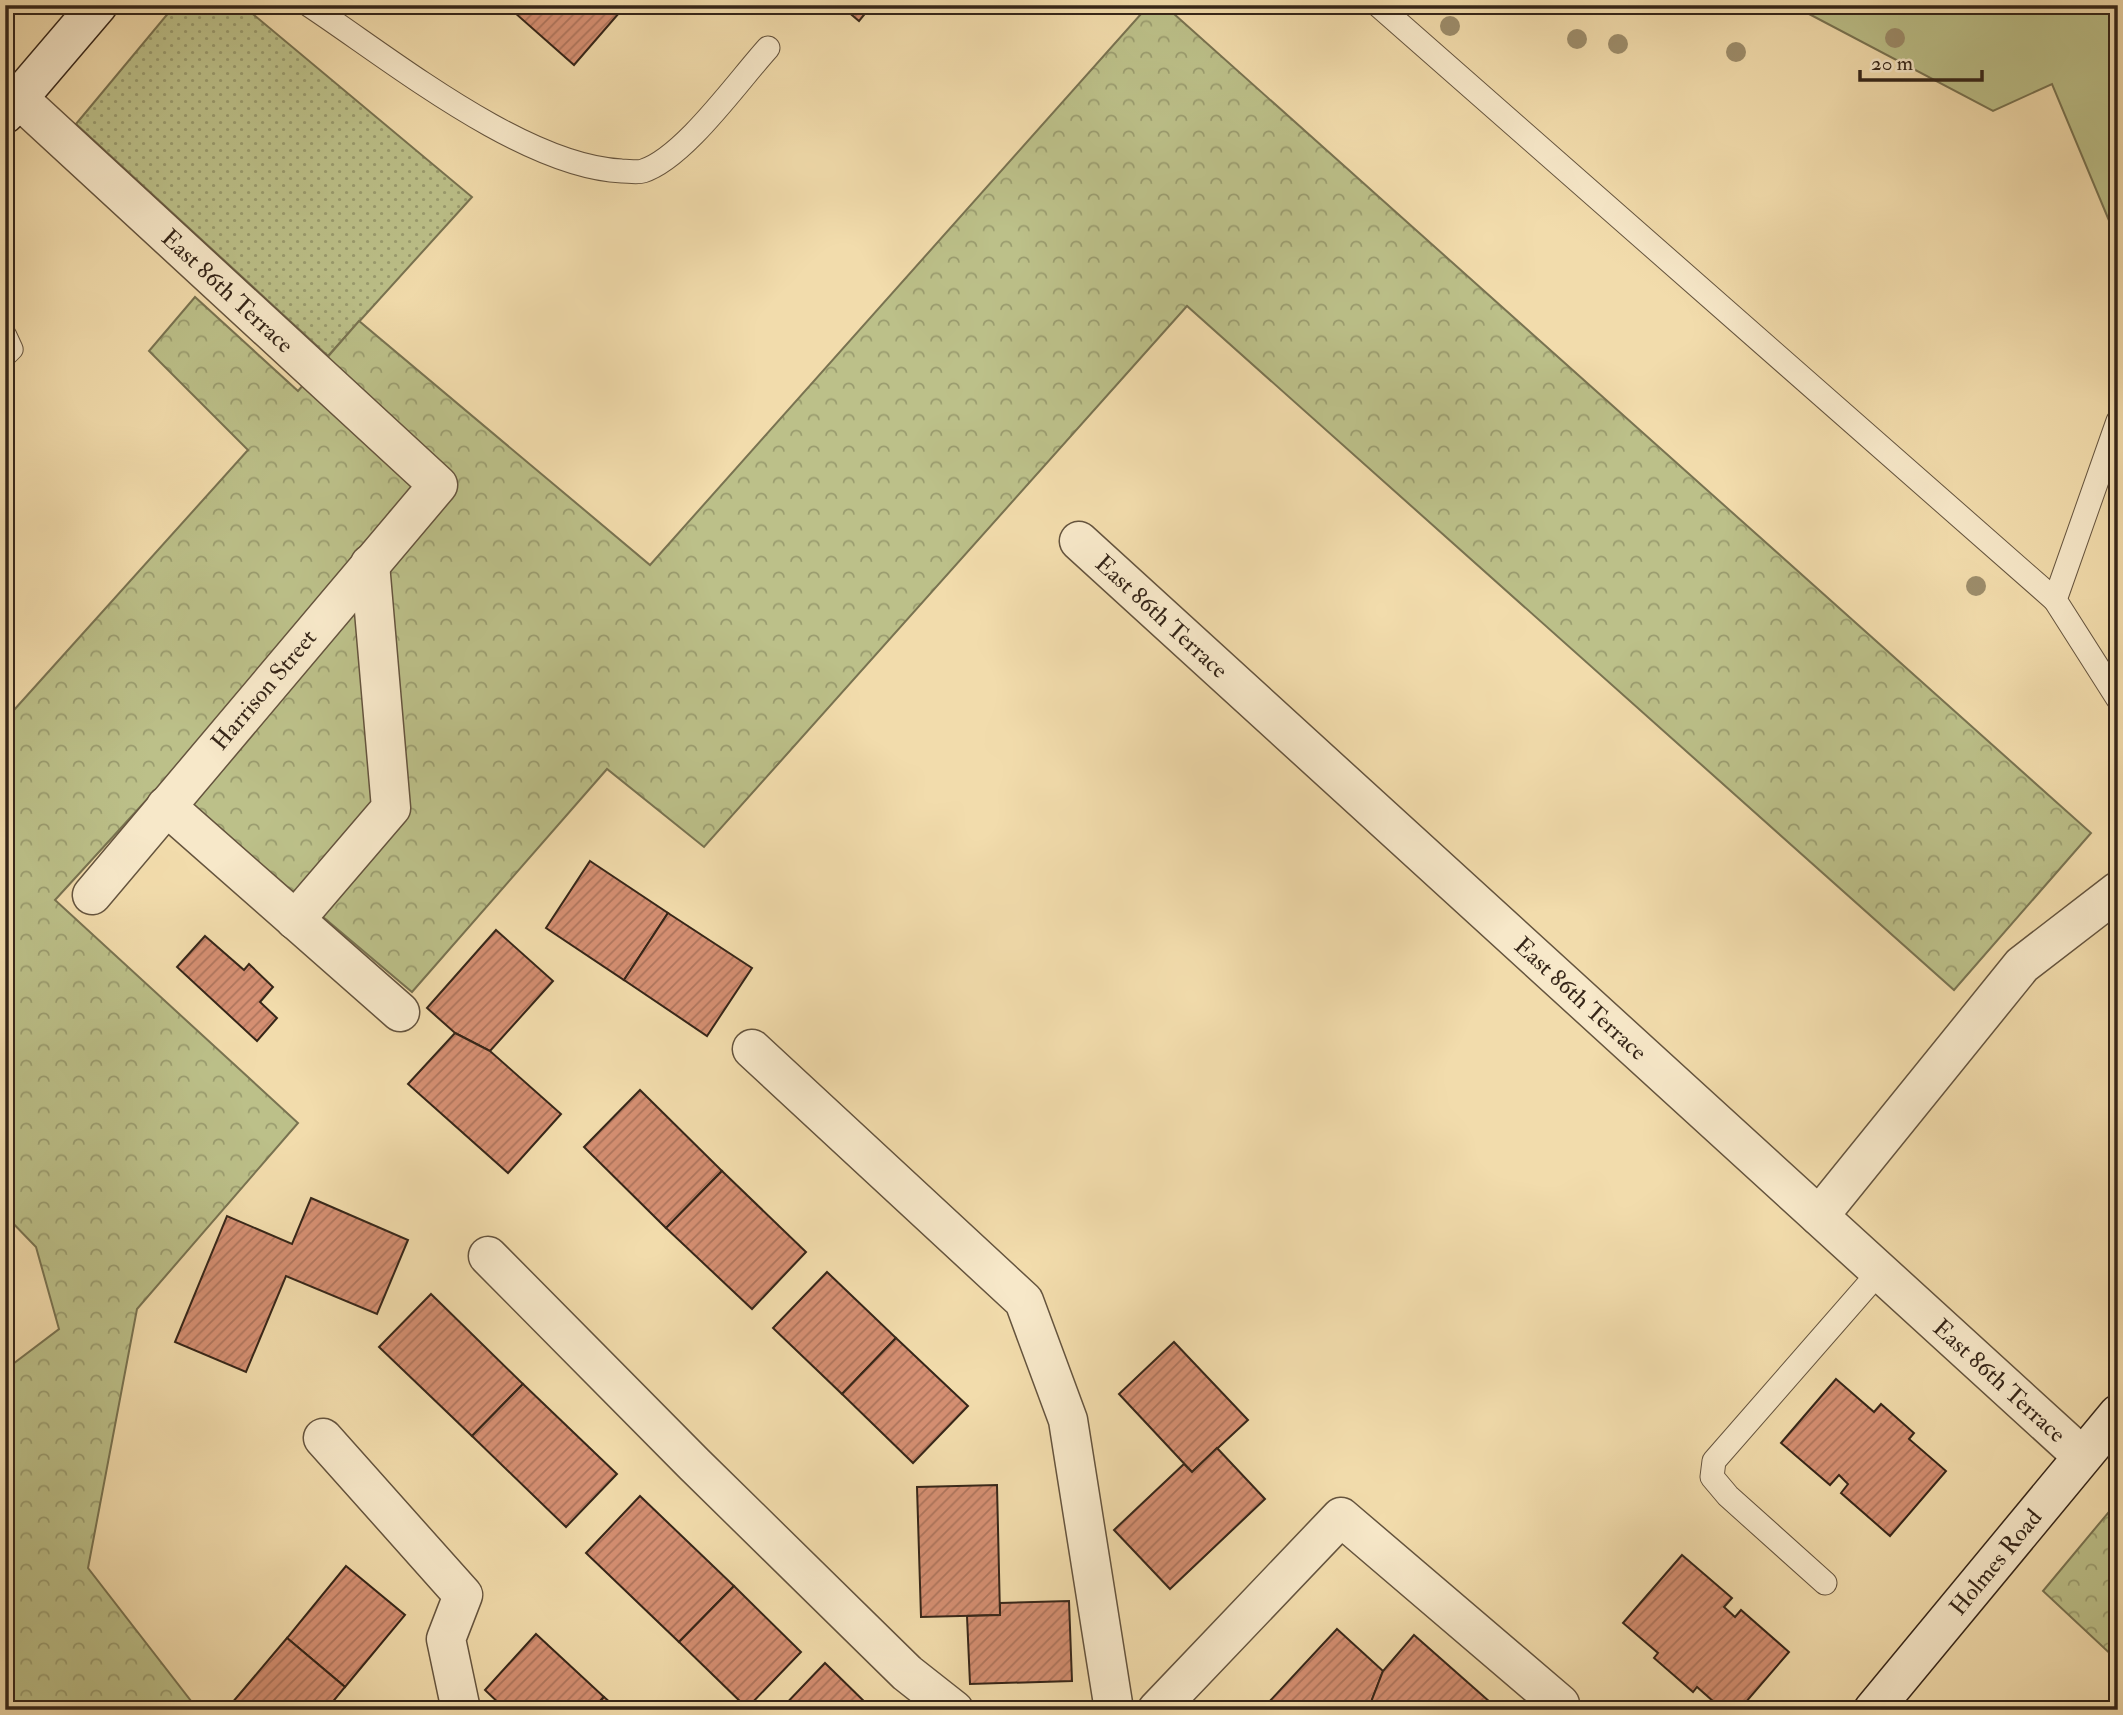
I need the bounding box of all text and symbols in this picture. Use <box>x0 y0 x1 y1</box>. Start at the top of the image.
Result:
scale bar <box>1860 38 1983 82</box>
text: 20 m <box>1871 50 1913 77</box>
street label: East 86th Terrace <box>155 222 300 360</box>
street label: East 86th Terrace <box>1089 548 1235 685</box>
street label: Harrison Street <box>204 623 324 757</box>
street label: East 86th Terrace <box>1508 930 1654 1067</box>
street label: East 86th Terrace <box>1926 1312 2073 1449</box>
street label: Holmes Road <box>1942 1502 2049 1622</box>

